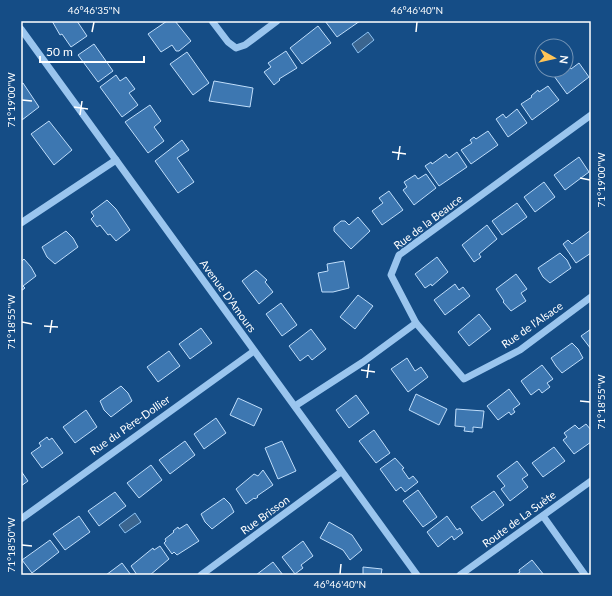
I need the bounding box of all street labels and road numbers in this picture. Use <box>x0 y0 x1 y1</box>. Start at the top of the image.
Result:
street label: Rue de la Beauce <box>391 191 465 252</box>
street label: Avenue D'Amours <box>198 257 259 335</box>
street label: Rue de l'Alsace <box>499 299 565 350</box>
street label: Rue du Père-Dollier <box>87 392 172 457</box>
street label: Route de La Suète <box>479 487 558 550</box>
street label: Rue Brisson <box>238 493 292 537</box>

